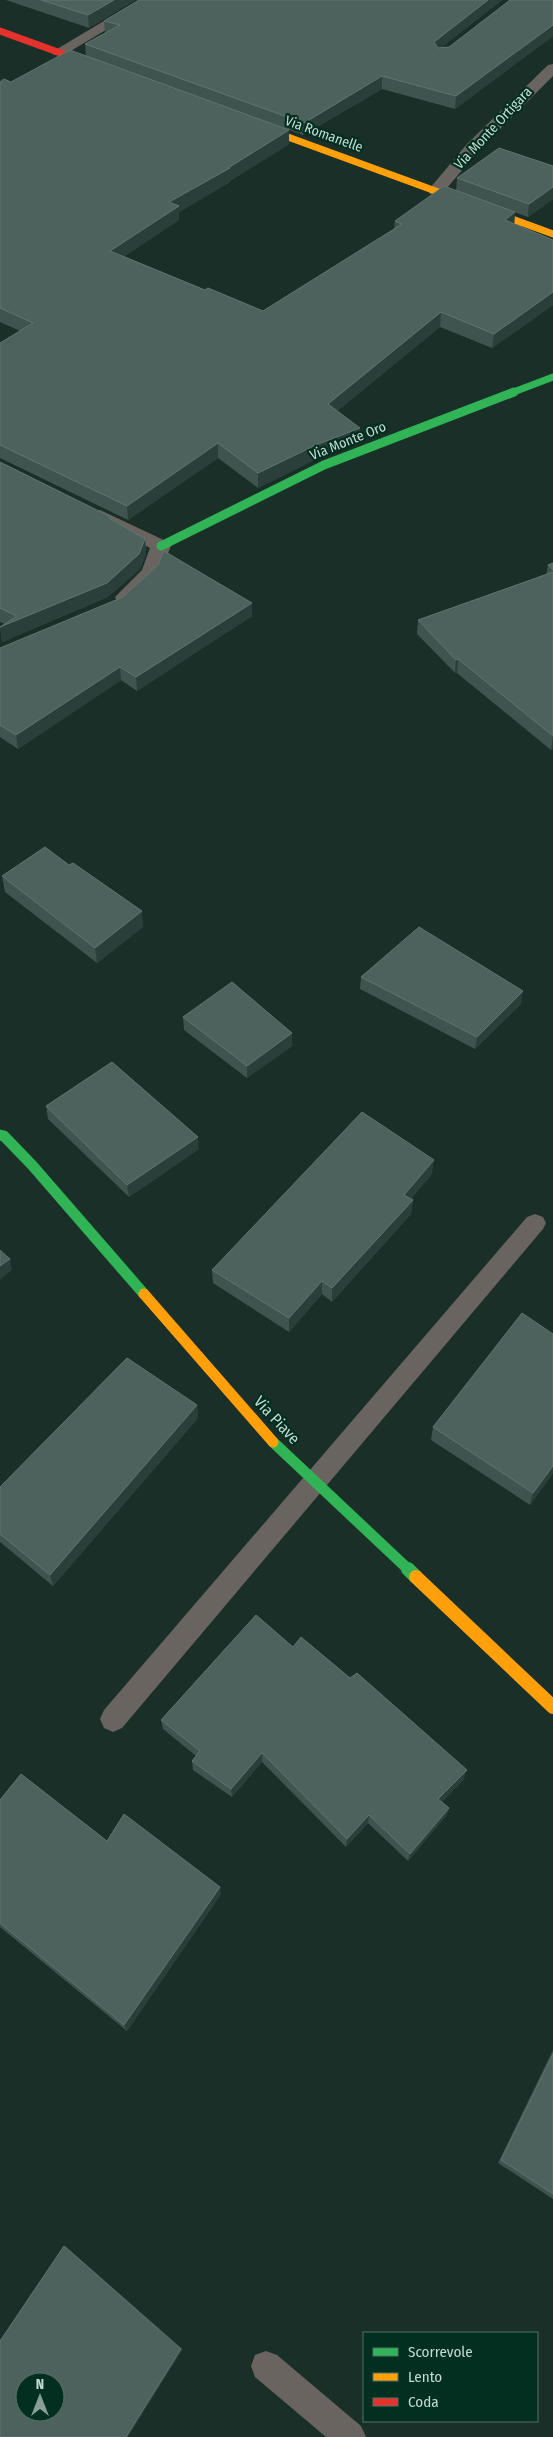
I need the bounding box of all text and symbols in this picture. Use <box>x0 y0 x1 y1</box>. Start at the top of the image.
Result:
street label: Via Monte Ortigara <box>451 83 536 173</box>
street label: Via Romanelle <box>283 112 365 156</box>
street label: Via Monte Oro <box>307 418 389 464</box>
street label: Via Piave <box>250 1392 304 1448</box>
legend <box>363 2332 538 2422</box>
text: Scorrevole <box>408 2343 473 2361</box>
text: Lento <box>408 2368 442 2386</box>
north arrow <box>15 2372 65 2422</box>
text: N <box>36 2376 44 2393</box>
text: Coda <box>408 2393 439 2411</box>

